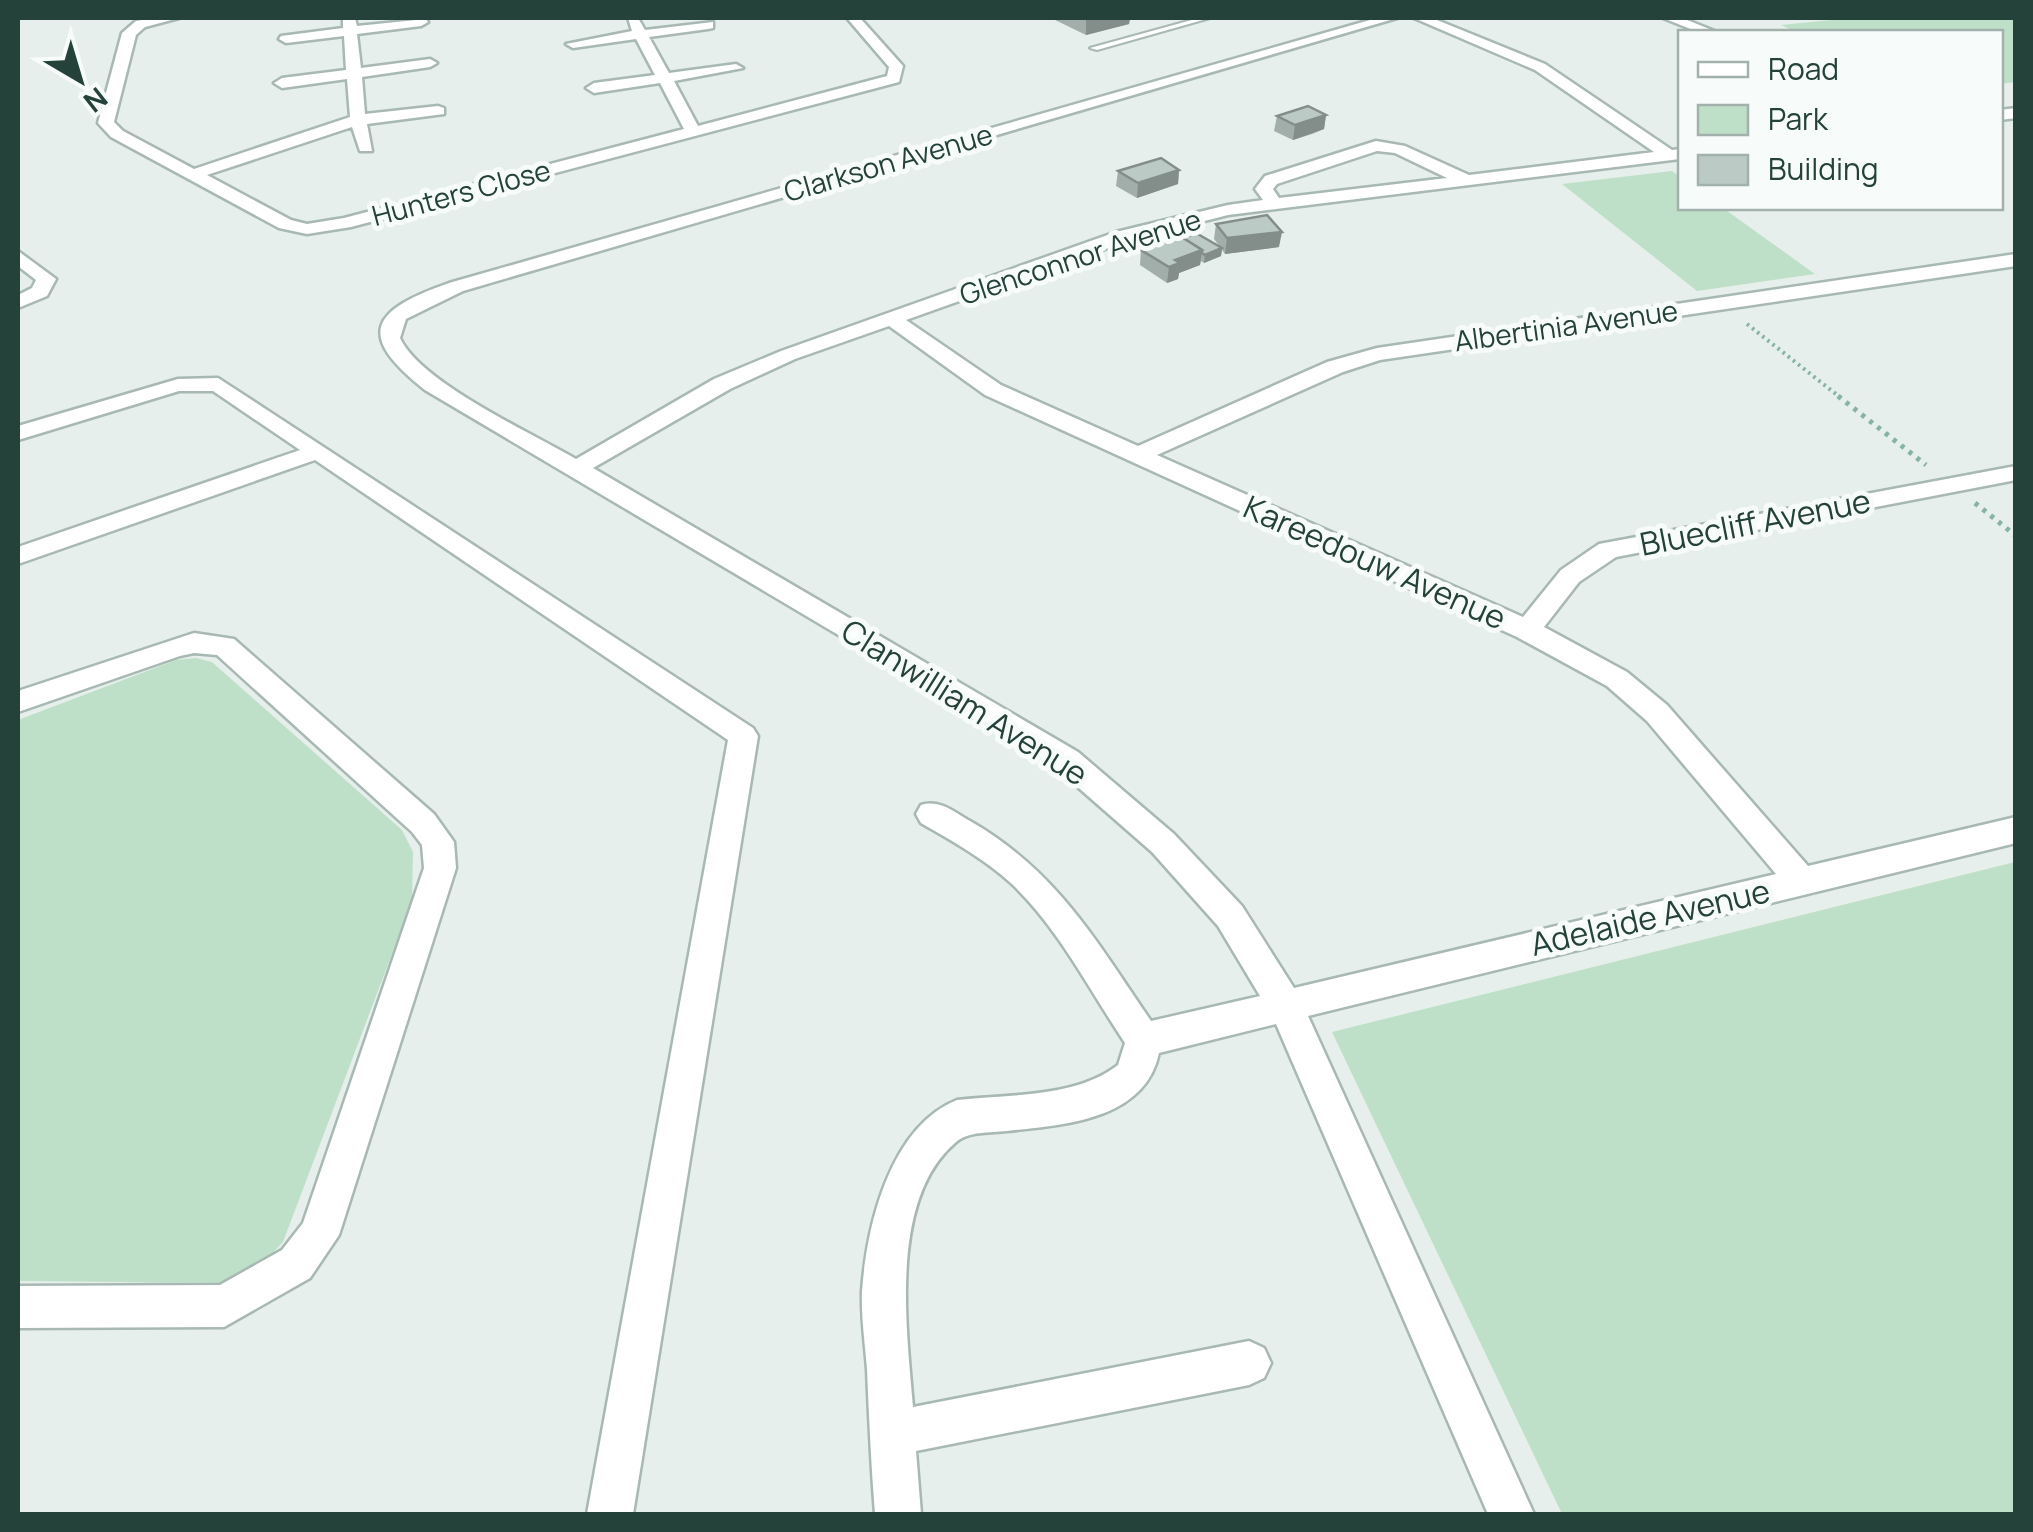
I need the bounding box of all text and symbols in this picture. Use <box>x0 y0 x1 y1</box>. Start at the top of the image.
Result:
north arrow <box>30 30 130 130</box>
legend <box>1678 30 2003 210</box>
text: Road <box>1768 48 1839 89</box>
text: N <box>76 79 116 122</box>
text: Park <box>1768 98 1829 139</box>
street label: Clarkson Avenue <box>779 114 997 210</box>
text: Building <box>1768 148 1879 189</box>
street label: Hunters Close <box>368 150 554 234</box>
street label: Glenconnor Avenue <box>954 199 1206 313</box>
street label: Albertinia Avenue <box>1452 291 1680 359</box>
street label: Bluecliff Avenue <box>1636 478 1874 566</box>
street label: Kareedouw Avenue <box>1237 484 1513 640</box>
street label: Clanwilliam Avenue <box>834 609 1096 795</box>
street label: Adelaide Avenue <box>1526 868 1774 966</box>

